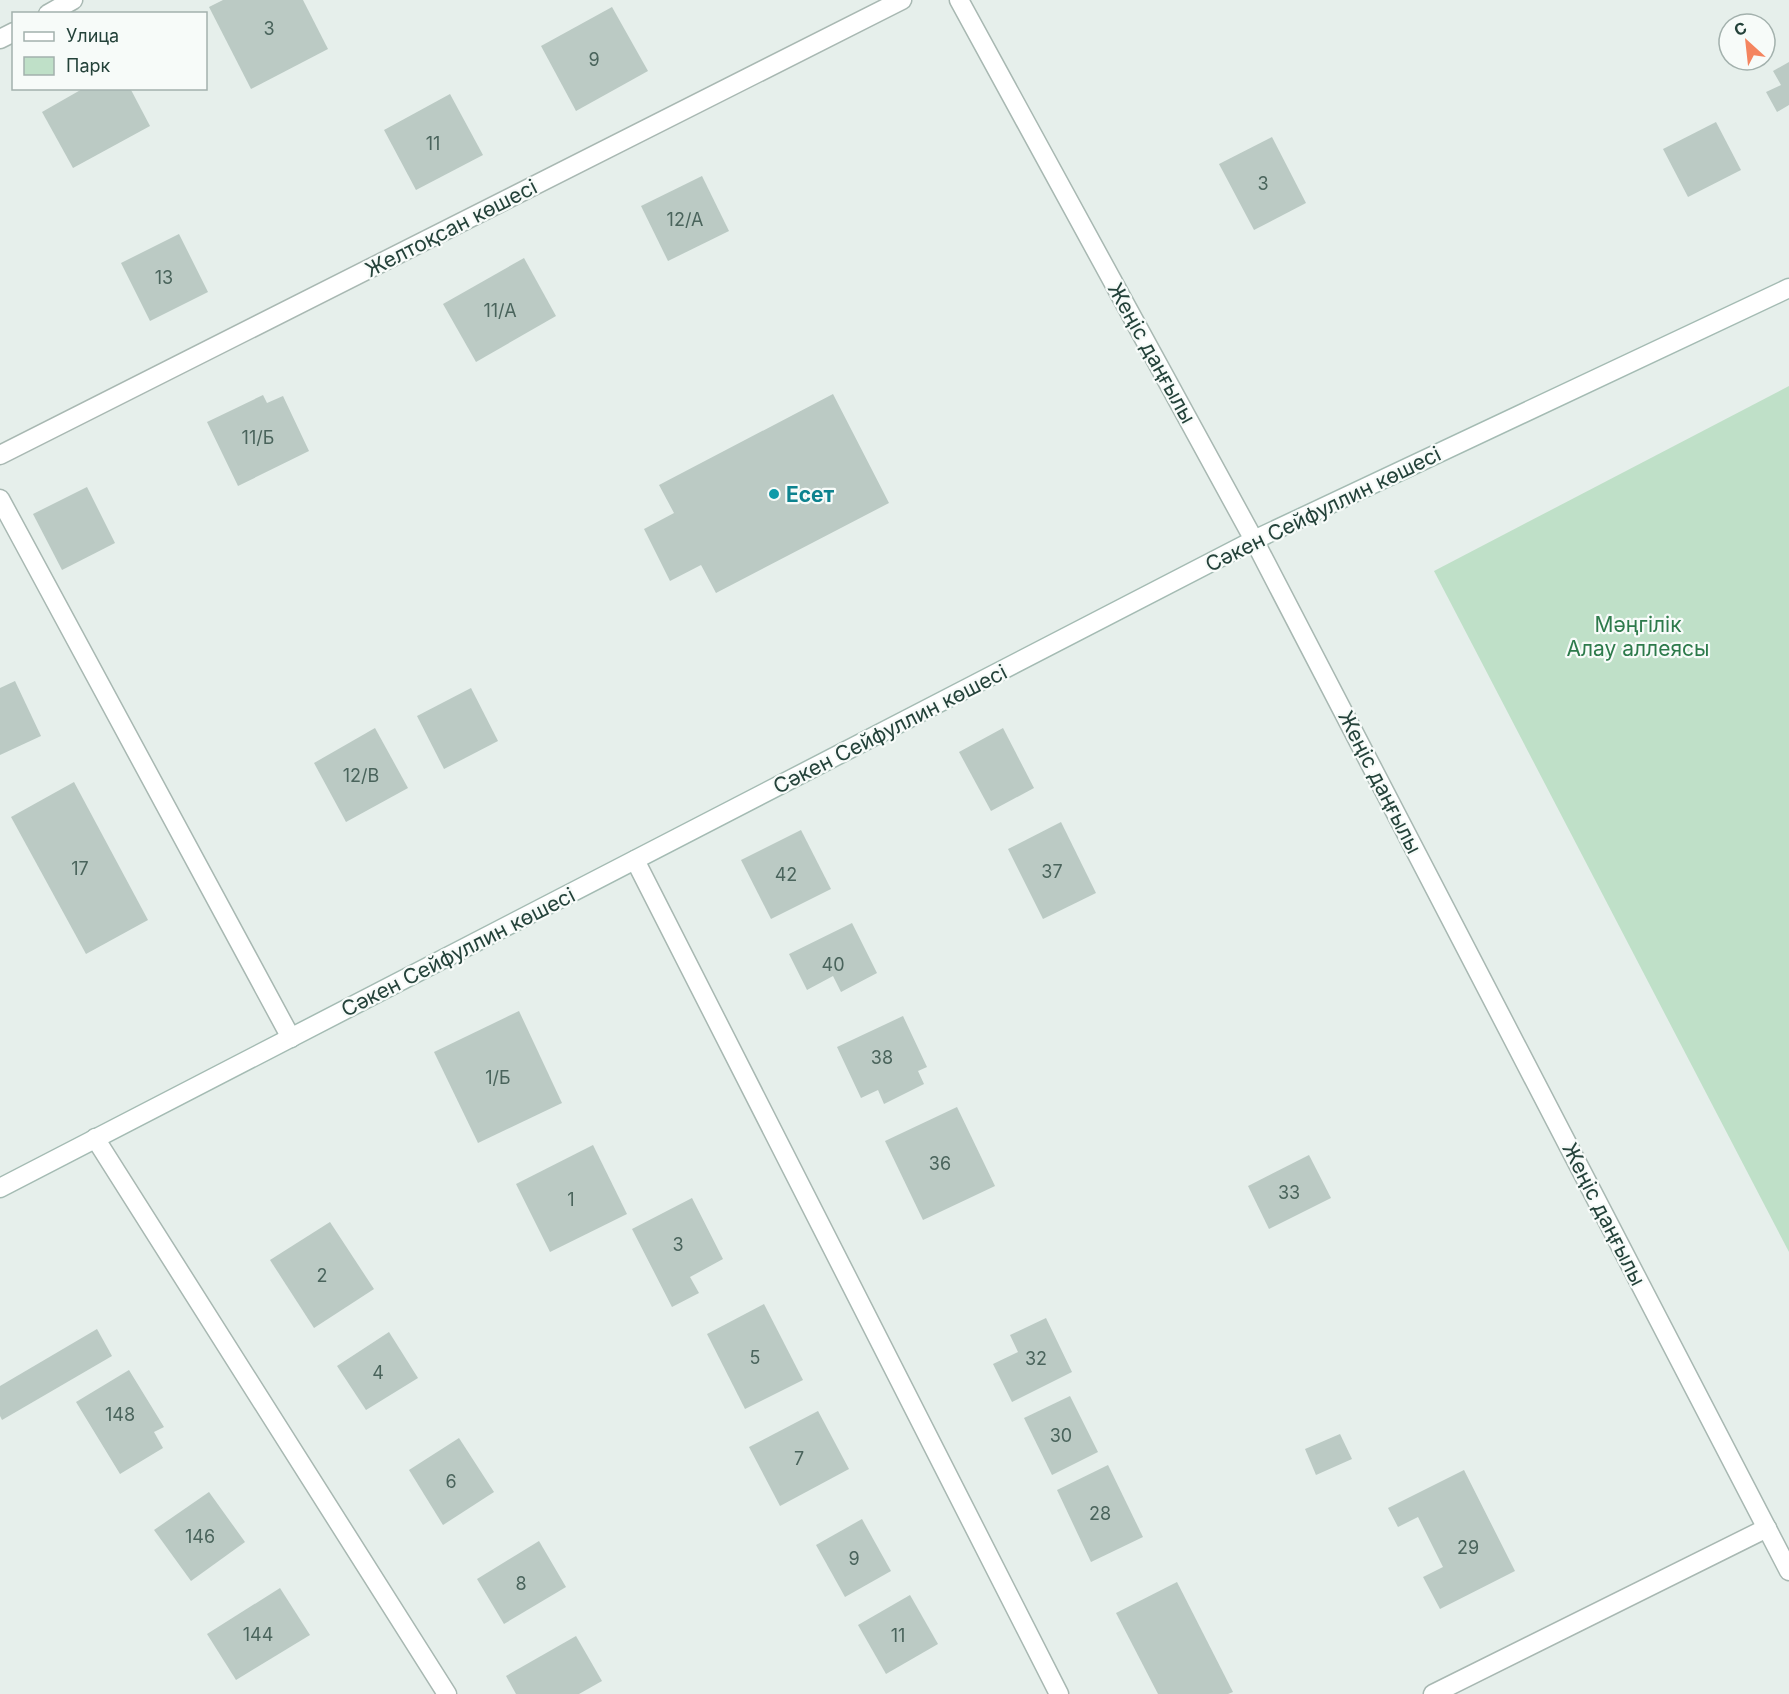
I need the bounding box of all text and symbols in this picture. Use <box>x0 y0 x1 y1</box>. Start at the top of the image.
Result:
legend <box>12 12 207 90</box>
north arrow <box>1717 12 1777 72</box>
text: С <box>1730 17 1750 40</box>
house number: 3 <box>263 18 275 39</box>
text: Улица <box>66 25 119 46</box>
house number: 9 <box>588 49 600 70</box>
text: Парк <box>66 55 111 76</box>
house number: 11 <box>426 133 440 154</box>
house number: 3 <box>1257 173 1269 194</box>
street label: Желтоқсан көшесі <box>361 174 541 282</box>
house number: 12/А <box>667 209 703 230</box>
house number: 13 <box>155 267 173 288</box>
street label: Жеңіс даңғылы <box>1103 278 1201 428</box>
house number: 11/А <box>483 300 517 321</box>
house number: 11/Б <box>242 427 274 448</box>
street label: Сәкен Сейфуллин көшесі <box>1201 441 1445 577</box>
place label: Есет <box>786 482 835 507</box>
marker: Есет <box>767 487 781 501</box>
park label: Мәңгілік Алау аллеясы <box>1566 612 1710 661</box>
street label: Сәкен Сейфуллин көшесі <box>769 659 1011 799</box>
street label: Жеңіс даңғылы <box>1333 706 1427 858</box>
house number: 12/В <box>343 765 379 786</box>
house number: 17 <box>71 858 89 879</box>
house number: 37 <box>1041 861 1063 882</box>
house number: 42 <box>775 864 797 885</box>
street label: Сәкен Сейфуллин көшесі <box>337 882 579 1022</box>
house number: 40 <box>822 954 844 975</box>
house number: 38 <box>871 1047 893 1068</box>
house number: 1/Б <box>485 1067 511 1088</box>
street label: Жеңіс даңғылы <box>1557 1138 1651 1290</box>
house number: 36 <box>929 1153 951 1174</box>
house number: 33 <box>1278 1182 1300 1203</box>
house number: 1 <box>567 1189 575 1210</box>
house number: 3 <box>672 1234 684 1255</box>
house number: 2 <box>317 1265 327 1286</box>
house number: 5 <box>750 1347 760 1368</box>
house number: 32 <box>1025 1348 1047 1369</box>
house number: 4 <box>372 1362 384 1383</box>
house number: 148 <box>105 1404 135 1425</box>
house number: 30 <box>1050 1425 1072 1446</box>
house number: 7 <box>794 1448 804 1469</box>
house number: 6 <box>445 1471 457 1492</box>
house number: 28 <box>1089 1503 1111 1524</box>
house number: 146 <box>185 1526 215 1547</box>
house number: 29 <box>1457 1537 1479 1558</box>
house number: 9 <box>848 1548 860 1569</box>
house number: 8 <box>515 1573 527 1594</box>
house number: 144 <box>243 1624 273 1645</box>
house number: 11 <box>891 1625 905 1646</box>

